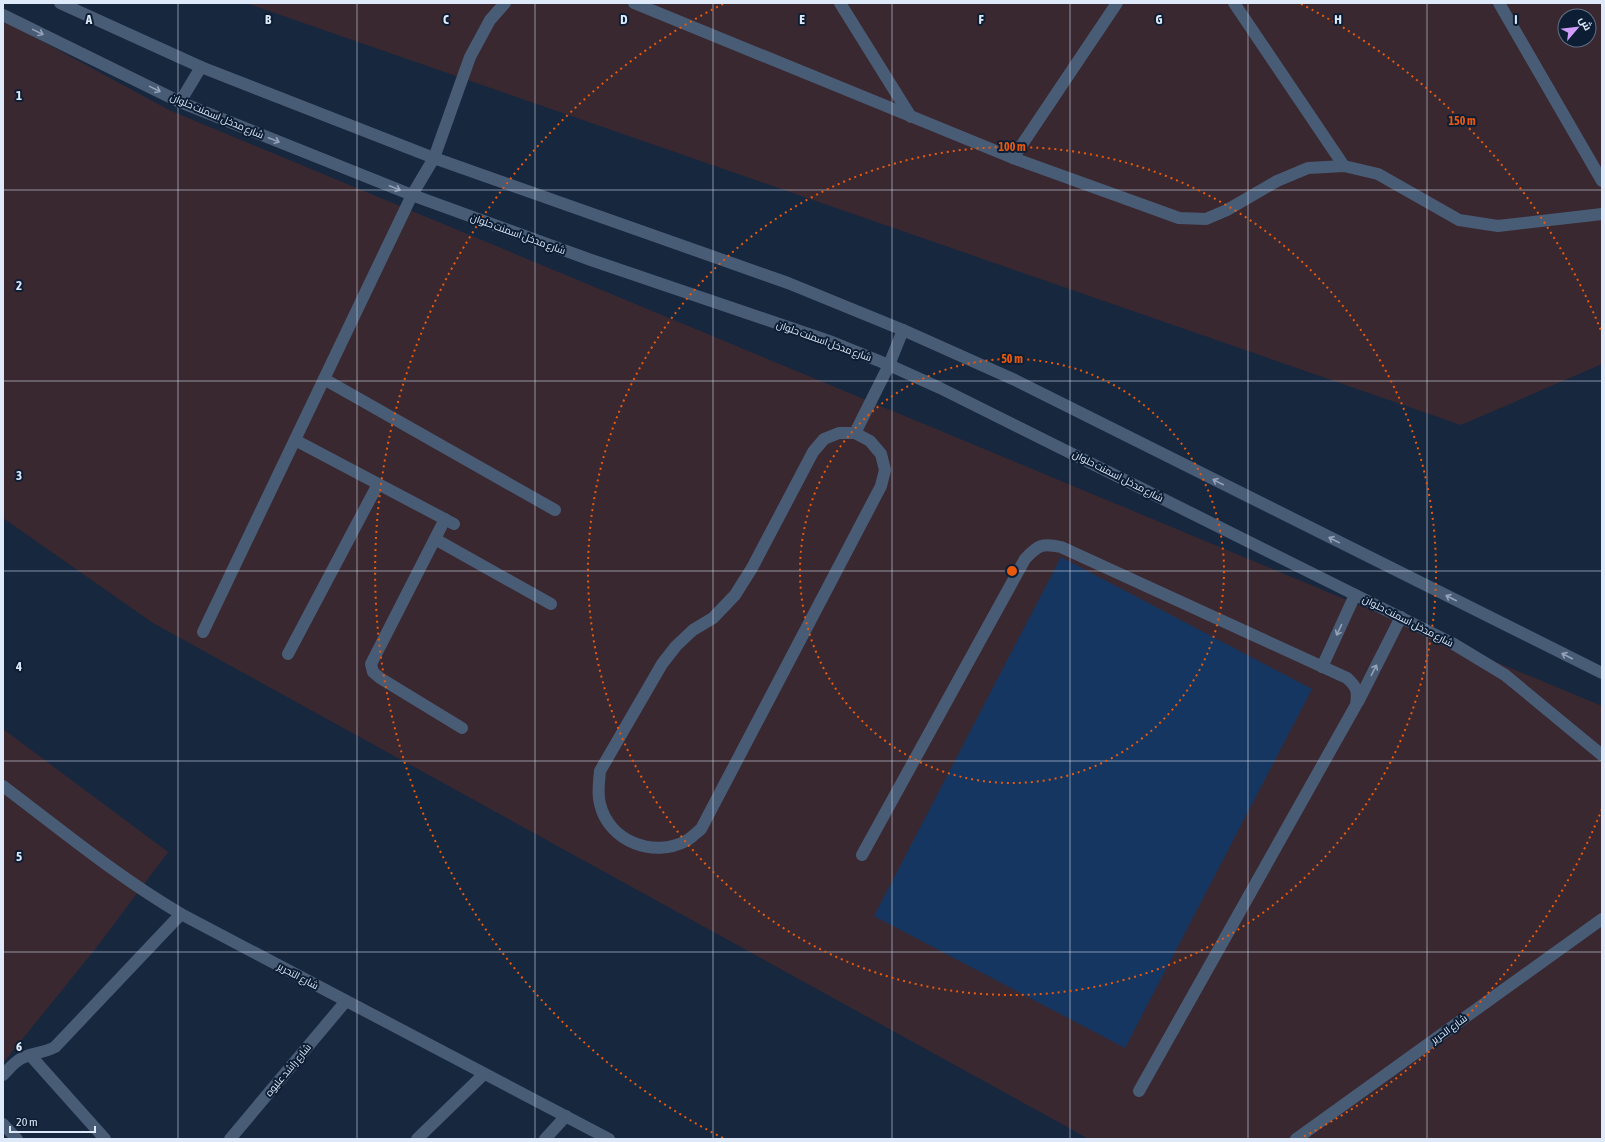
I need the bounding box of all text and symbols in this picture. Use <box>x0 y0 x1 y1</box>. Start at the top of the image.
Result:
north arrow <box>1557 8 1597 48</box>
text: A <box>85 12 93 27</box>
text: B <box>265 12 272 27</box>
text: C <box>443 12 449 27</box>
text: D <box>620 12 628 27</box>
text: E <box>799 12 805 27</box>
text: F <box>978 12 984 27</box>
text: G <box>1156 12 1163 27</box>
text: H <box>1334 12 1342 27</box>
text: I <box>1514 12 1518 27</box>
text: ش <box>1576 14 1594 33</box>
one-way arrow <box>32 29 44 36</box>
one-way arrow <box>148 86 160 93</box>
text: 1 <box>16 88 22 103</box>
street label: شارع مدخل اسمنت حلوان <box>168 91 265 142</box>
text: 150 m <box>1448 114 1476 128</box>
one-way arrow <box>268 136 280 144</box>
text: 100 m <box>998 140 1026 154</box>
one-way arrow <box>388 185 400 193</box>
street label: شارع مدخل اسمنت حلوان <box>469 212 567 257</box>
text: 2 <box>16 278 22 293</box>
street label: شارع مدخل اسمنت حلوان <box>775 319 873 364</box>
text: 50 m <box>1001 352 1023 366</box>
street label: شارع مدخل اسمنت حلوان <box>1070 448 1165 505</box>
text: 3 <box>16 468 22 483</box>
one-way arrow <box>1212 477 1224 485</box>
one-way arrow <box>1329 535 1341 543</box>
centre of rings <box>1005 564 1019 578</box>
street label: شارع مدخل اسمنت حلوان <box>1360 593 1455 650</box>
one-way arrow <box>1445 594 1457 601</box>
one-way arrow <box>1335 624 1342 636</box>
one-way arrow <box>1561 652 1573 659</box>
text: 4 <box>15 659 22 674</box>
one-way arrow <box>1371 664 1378 676</box>
text: 5 <box>16 849 22 864</box>
street label: شارع التحرير <box>274 960 320 992</box>
street label: شارع الحرير <box>1428 1012 1470 1047</box>
text: 6 <box>16 1039 22 1054</box>
street label: شارع راشد عليوه <box>263 1042 314 1099</box>
scale bar <box>10 1108 95 1134</box>
text: 20 m <box>16 1115 38 1129</box>

